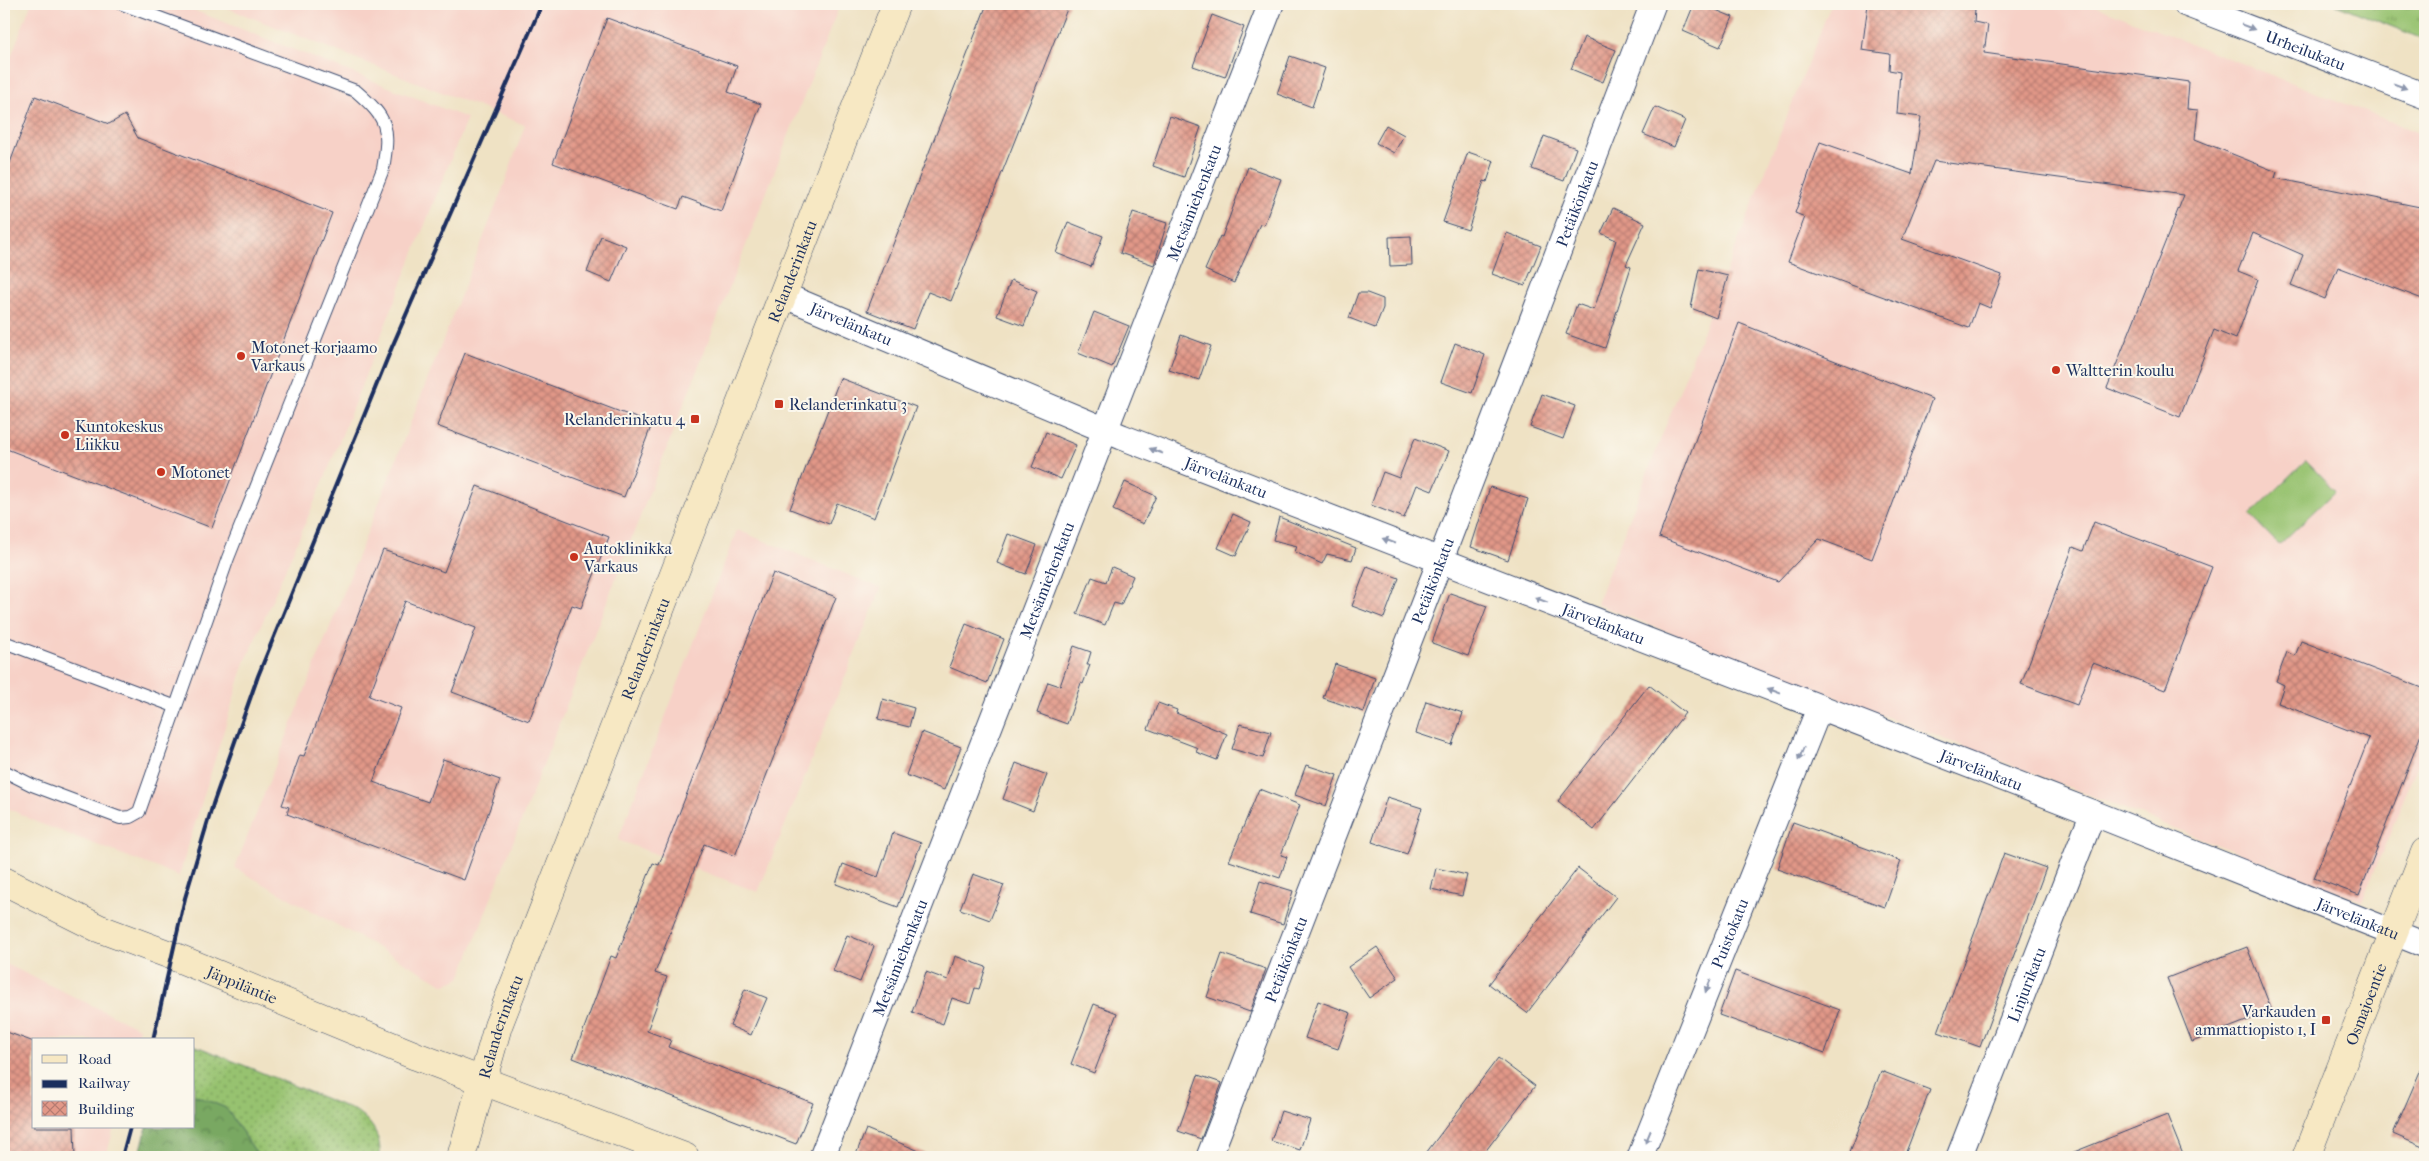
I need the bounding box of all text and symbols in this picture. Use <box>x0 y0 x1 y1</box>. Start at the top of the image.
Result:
one-way arrow <box>2241 24 2255 32</box>
street label: Urheilukatu <box>2263 26 2348 74</box>
one-way arrow <box>2393 82 2408 90</box>
street label: Metsämiehenkatu <box>1162 142 1225 264</box>
street label: Petäikönkatu <box>1552 158 1602 249</box>
street label: Relanderinkatu <box>763 217 820 325</box>
street label: Järvelänkatu <box>806 297 895 349</box>
place label: Motonet-korjaamo Varkaus <box>250 338 377 375</box>
marker: Motonet-korjaamo Varkaus <box>235 350 247 362</box>
place label: Waltterin koulu <box>2065 361 2174 380</box>
marker: Waltterin koulu <box>2050 364 2062 376</box>
place label: Relanderinkatu 3 <box>789 395 907 414</box>
marker: Relanderinkatu 3 <box>773 398 785 410</box>
place label: Relanderinkatu 4 <box>564 410 686 429</box>
marker: Relanderinkatu 4 <box>689 413 701 425</box>
place label: Kuntokeskus Liikku <box>75 417 163 454</box>
marker: Kuntokeskus Liikku <box>59 429 71 441</box>
one-way arrow <box>1149 446 1164 454</box>
street label: Järvelänkatu <box>1180 452 1270 502</box>
place label: Motonet <box>171 463 230 482</box>
marker: Motonet <box>155 466 167 478</box>
street label: Metsämiehenkatu <box>1015 519 1078 641</box>
street label: Petäikönkatu <box>1407 535 1458 627</box>
one-way arrow <box>1382 537 1397 544</box>
place label: Autoklinikka Varkaus <box>583 539 673 576</box>
marker: Autoklinikka Varkaus <box>568 551 580 563</box>
street label: Relanderinkatu <box>616 595 673 703</box>
one-way arrow <box>1533 596 1548 604</box>
street label: Järvelänkatu <box>1558 598 1648 648</box>
one-way arrow <box>1766 687 1781 695</box>
street label: Järvelänkatu <box>1935 744 2025 794</box>
one-way arrow <box>1797 747 1805 762</box>
street label: Järvelänkatu <box>2312 893 2402 943</box>
street label: Puistokatu <box>1707 896 1752 971</box>
street label: Metsämiehenkatu <box>868 897 931 1019</box>
street label: Petäikönkatu <box>1260 914 1311 1005</box>
street label: Linjurikatu <box>2003 945 2049 1025</box>
street label: Osmajoentie <box>2341 960 2390 1048</box>
street label: Jäppiläntie <box>202 961 280 1007</box>
street label: Relanderinkatu <box>474 972 526 1081</box>
one-way arrow <box>1704 979 1712 993</box>
place label: Varkauden ammattiopisto 1, I <box>2195 1002 2317 1039</box>
marker: Varkauden ammattiopisto 1, I <box>2320 1014 2332 1026</box>
legend <box>32 1038 195 1128</box>
text: Road <box>78 1050 112 1068</box>
text: Railway <box>78 1074 131 1092</box>
text: Building <box>78 1100 135 1118</box>
one-way arrow <box>1644 1130 1652 1145</box>

